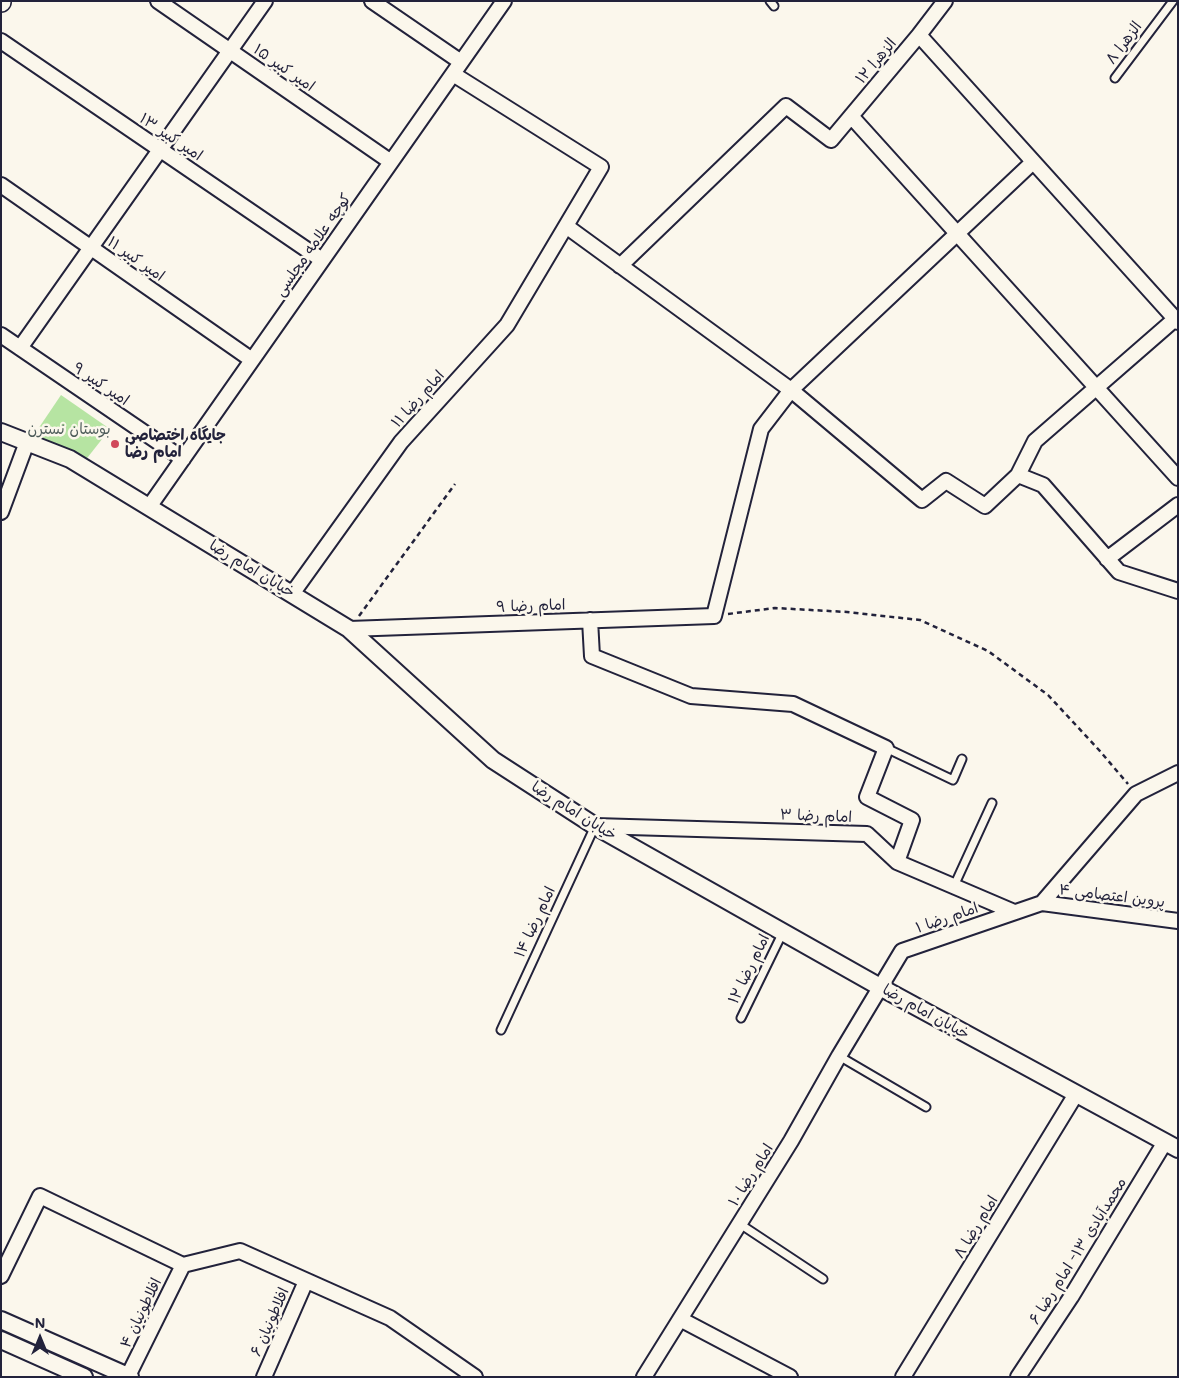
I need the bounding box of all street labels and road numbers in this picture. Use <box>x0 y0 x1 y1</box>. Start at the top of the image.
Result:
street label: الزهرا ۸ <box>1102 18 1146 68</box>
street label: الزهرا ۱۲ <box>852 35 900 87</box>
street label: امیر کبیر ۱۵ <box>250 40 318 96</box>
street label: امیر کبیر ۱۳ <box>136 109 206 165</box>
street label: کوچه علامه مجلسی <box>271 190 355 300</box>
street label: امیر کبیر ۱۱ <box>104 233 168 285</box>
street label: امیر کبیر ۹ <box>69 359 133 409</box>
street label: امام رضا ۱۱ <box>388 367 448 431</box>
street label: خیابان امام رضا <box>206 536 298 602</box>
street label: امام رضا ۹ <box>496 596 566 616</box>
street label: خیابان امام رضا <box>528 778 620 844</box>
street label: امام رضا ۳ <box>780 806 852 826</box>
street label: پروین اعتصامی ۴ <box>1058 881 1166 911</box>
street label: امام رضا ۱۴ <box>511 884 559 960</box>
street label: امام رضا ۱ <box>913 899 981 937</box>
street label: امام رضا ۱۲ <box>724 931 774 1007</box>
street label: خیابان امام رضا <box>879 981 973 1043</box>
street label: امام رضا ۱۰ <box>725 1141 777 1209</box>
street label: محمدآبادی ۱۳- امام رضا ۶ <box>1025 1174 1131 1328</box>
street label: امام رضا ۸ <box>950 1192 1002 1262</box>
street label: افلاطونیان ۴ <box>116 1275 166 1351</box>
street label: افلاطونیان ۶ <box>247 1285 293 1359</box>

